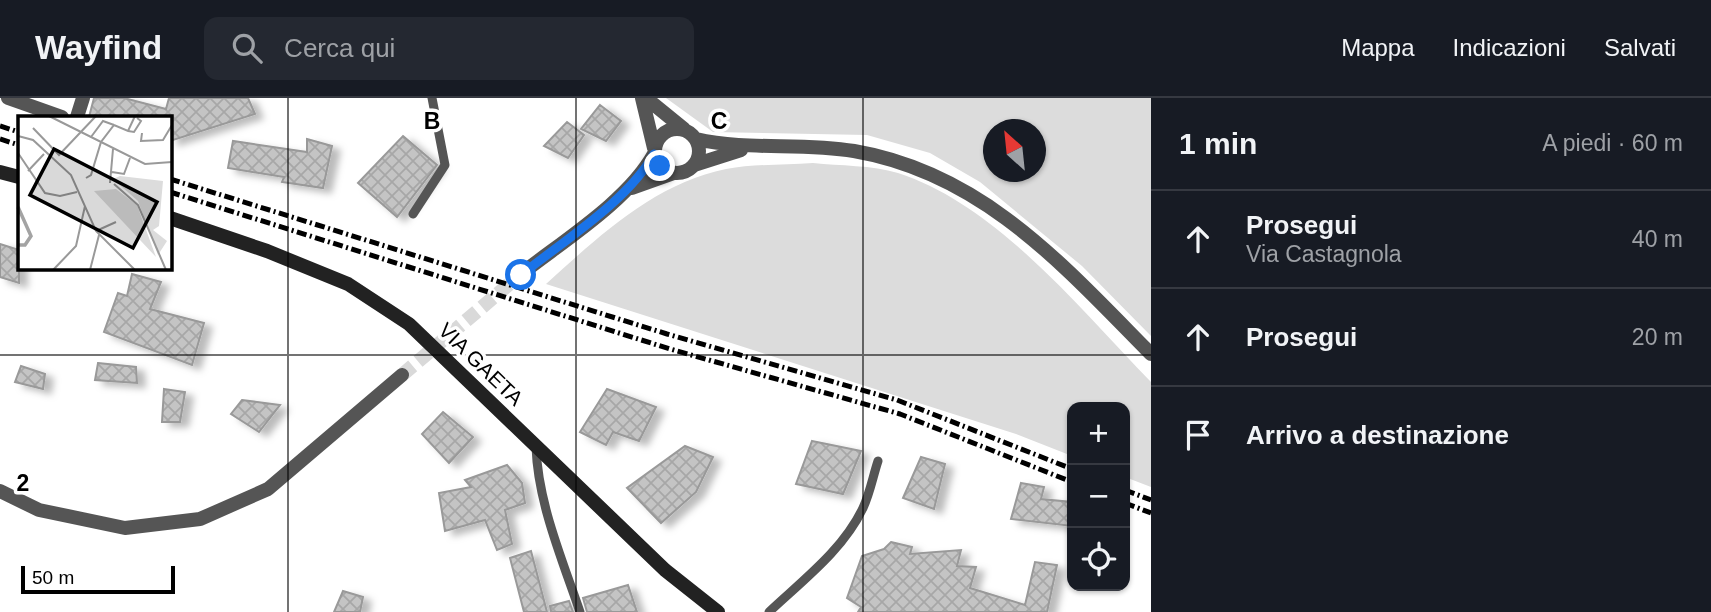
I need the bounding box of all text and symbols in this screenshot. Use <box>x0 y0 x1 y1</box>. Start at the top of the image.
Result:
search box <box>204 17 694 80</box>
text: Wayfind <box>35 29 162 66</box>
icon: search <box>228 29 266 67</box>
text: Cerca qui <box>284 33 395 63</box>
text: Mappa <box>1341 34 1415 61</box>
text: Indicazioni <box>1453 34 1566 61</box>
text: Salvati <box>1604 34 1676 61</box>
text: B <box>424 108 440 134</box>
text: C <box>711 108 727 134</box>
inset map <box>18 116 172 270</box>
north arrow <box>983 119 1046 182</box>
text: 1 min <box>1179 127 1257 160</box>
text: A piedi · 60 m <box>1542 130 1683 156</box>
route end <box>644 150 675 181</box>
text: Prosegui <box>1246 210 1357 240</box>
icon: ahead <box>1179 220 1217 258</box>
text: 40 m <box>1632 226 1683 252</box>
text: Via Castagnola <box>1246 241 1402 267</box>
route start <box>505 259 536 290</box>
street label: VIA GAETA <box>434 318 528 410</box>
icon: ahead <box>1179 318 1217 356</box>
text: Prosegui <box>1246 322 1357 352</box>
text: 20 m <box>1632 324 1683 350</box>
map controls <box>1067 402 1130 591</box>
button: + <box>1067 402 1130 465</box>
icon: arrive <box>1179 416 1217 454</box>
text: Arrivo a destinazione <box>1246 420 1509 450</box>
button: − <box>1067 465 1130 528</box>
text: 2 <box>17 470 29 496</box>
button: locate <box>1067 528 1130 591</box>
scale bar <box>21 563 175 595</box>
text: 50 m <box>32 567 74 588</box>

